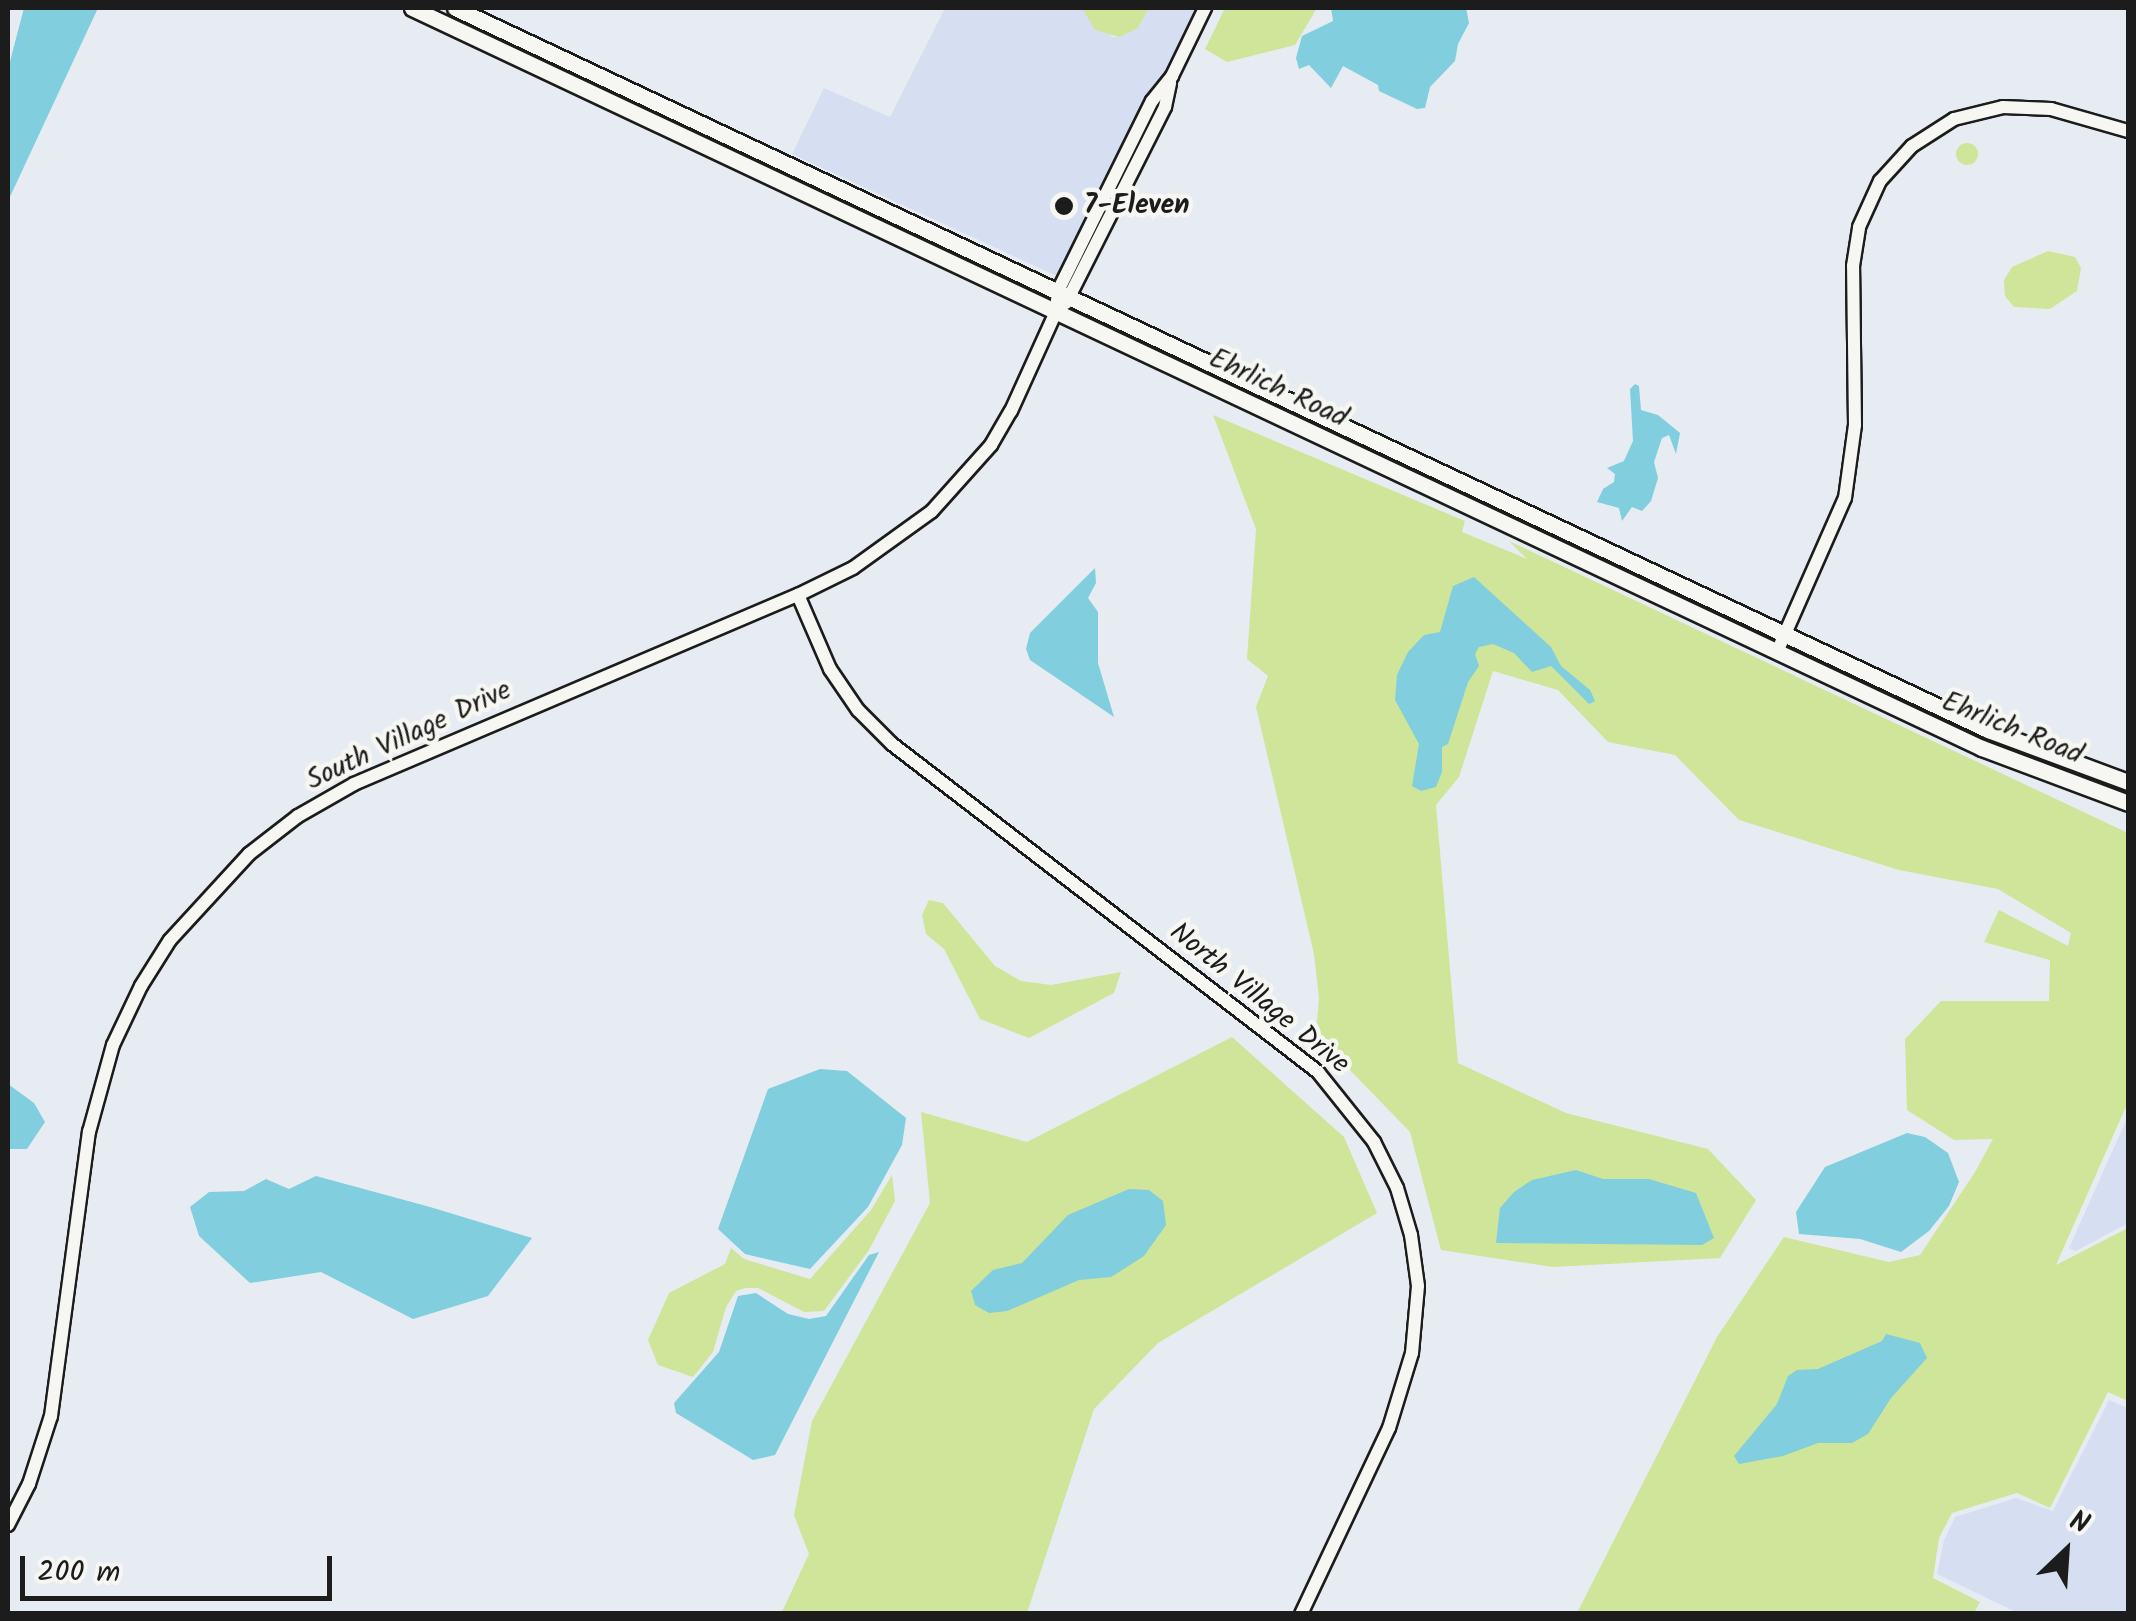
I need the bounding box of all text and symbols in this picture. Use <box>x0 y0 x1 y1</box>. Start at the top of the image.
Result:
place label: 7-Eleven <box>1084 189 1190 223</box>
marker: 7-Eleven <box>1053 195 1075 217</box>
street label: Ehrlich Road <box>1203 342 1353 436</box>
street label: South Village Drive <box>301 674 517 798</box>
street label: Ehrlich Road <box>1937 686 2087 772</box>
street label: North Village Drive <box>1162 916 1356 1082</box>
text: N <box>2061 1499 2096 1547</box>
north arrow <box>2016 1501 2116 1601</box>
scale bar <box>25 1536 338 1598</box>
text: 200 m <box>37 1549 120 1597</box>

